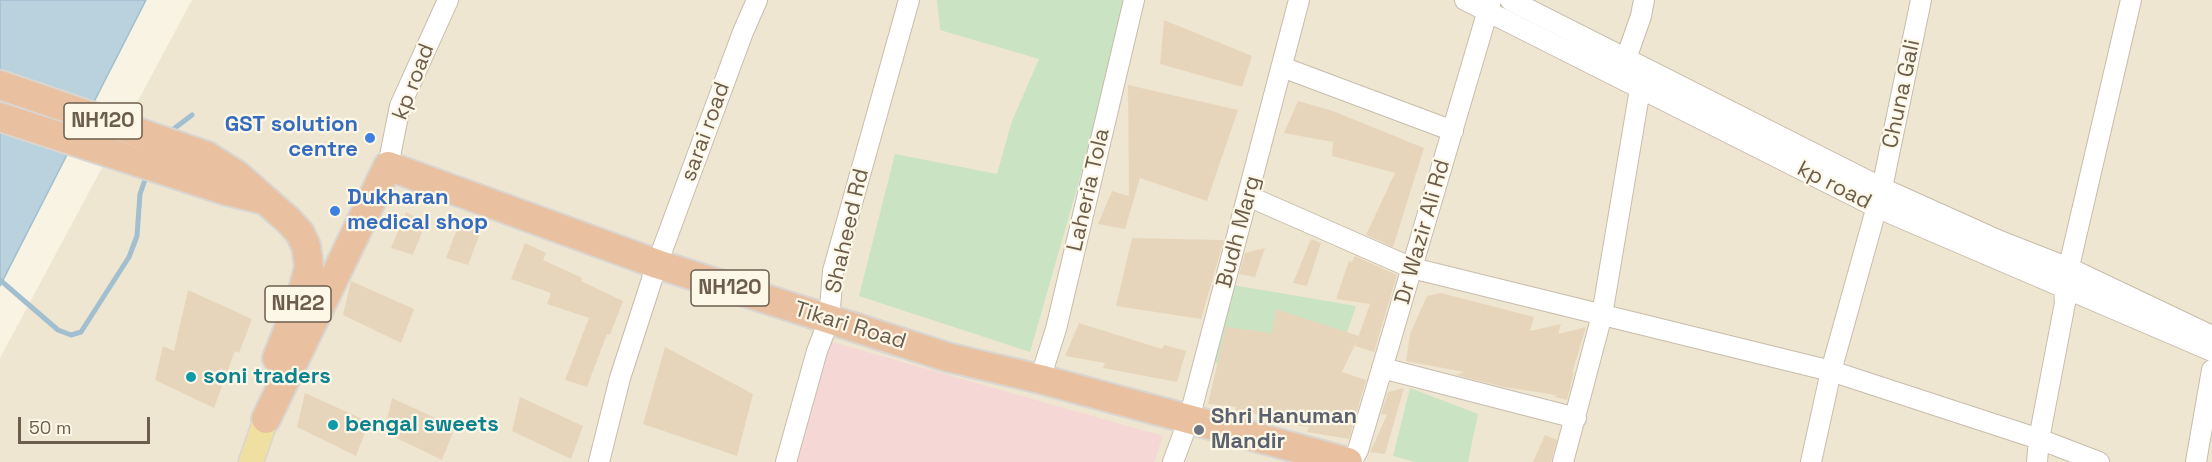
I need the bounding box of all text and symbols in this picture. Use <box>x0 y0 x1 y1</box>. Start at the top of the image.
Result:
street label: Chuna Gali <box>1878 37 1926 151</box>
street label: kp road <box>387 40 441 124</box>
street label: sarai road <box>676 79 736 185</box>
road number: NH120 <box>64 103 142 139</box>
place label: GST solution centre <box>225 112 358 164</box>
street label: Laheria Tola <box>1062 126 1116 254</box>
marker: GST solution centre <box>363 131 377 145</box>
street label: kp road <box>1793 156 1875 216</box>
street label: Dr Wazir Ali Rd <box>1390 157 1456 307</box>
street label: Shaheed Rd <box>821 166 875 296</box>
street label: Budh Marg <box>1211 173 1267 291</box>
place label: Dukharan medical shop <box>347 185 488 236</box>
marker: Dukharan medical shop <box>328 204 342 218</box>
road number: NH120 <box>691 270 769 306</box>
road number: NH22 <box>265 286 331 322</box>
street label: Tikari Road <box>791 296 909 356</box>
place label: soni traders <box>203 364 331 390</box>
marker: soni traders <box>184 370 198 384</box>
place label: Shri Hanuman Mandir <box>1211 404 1357 456</box>
scale bar <box>21 405 153 443</box>
place label: bengal sweets <box>345 412 499 438</box>
text: 50 m <box>29 416 71 439</box>
marker: bengal sweets <box>326 418 340 432</box>
marker: Shri Hanuman Mandir <box>1192 423 1206 437</box>

